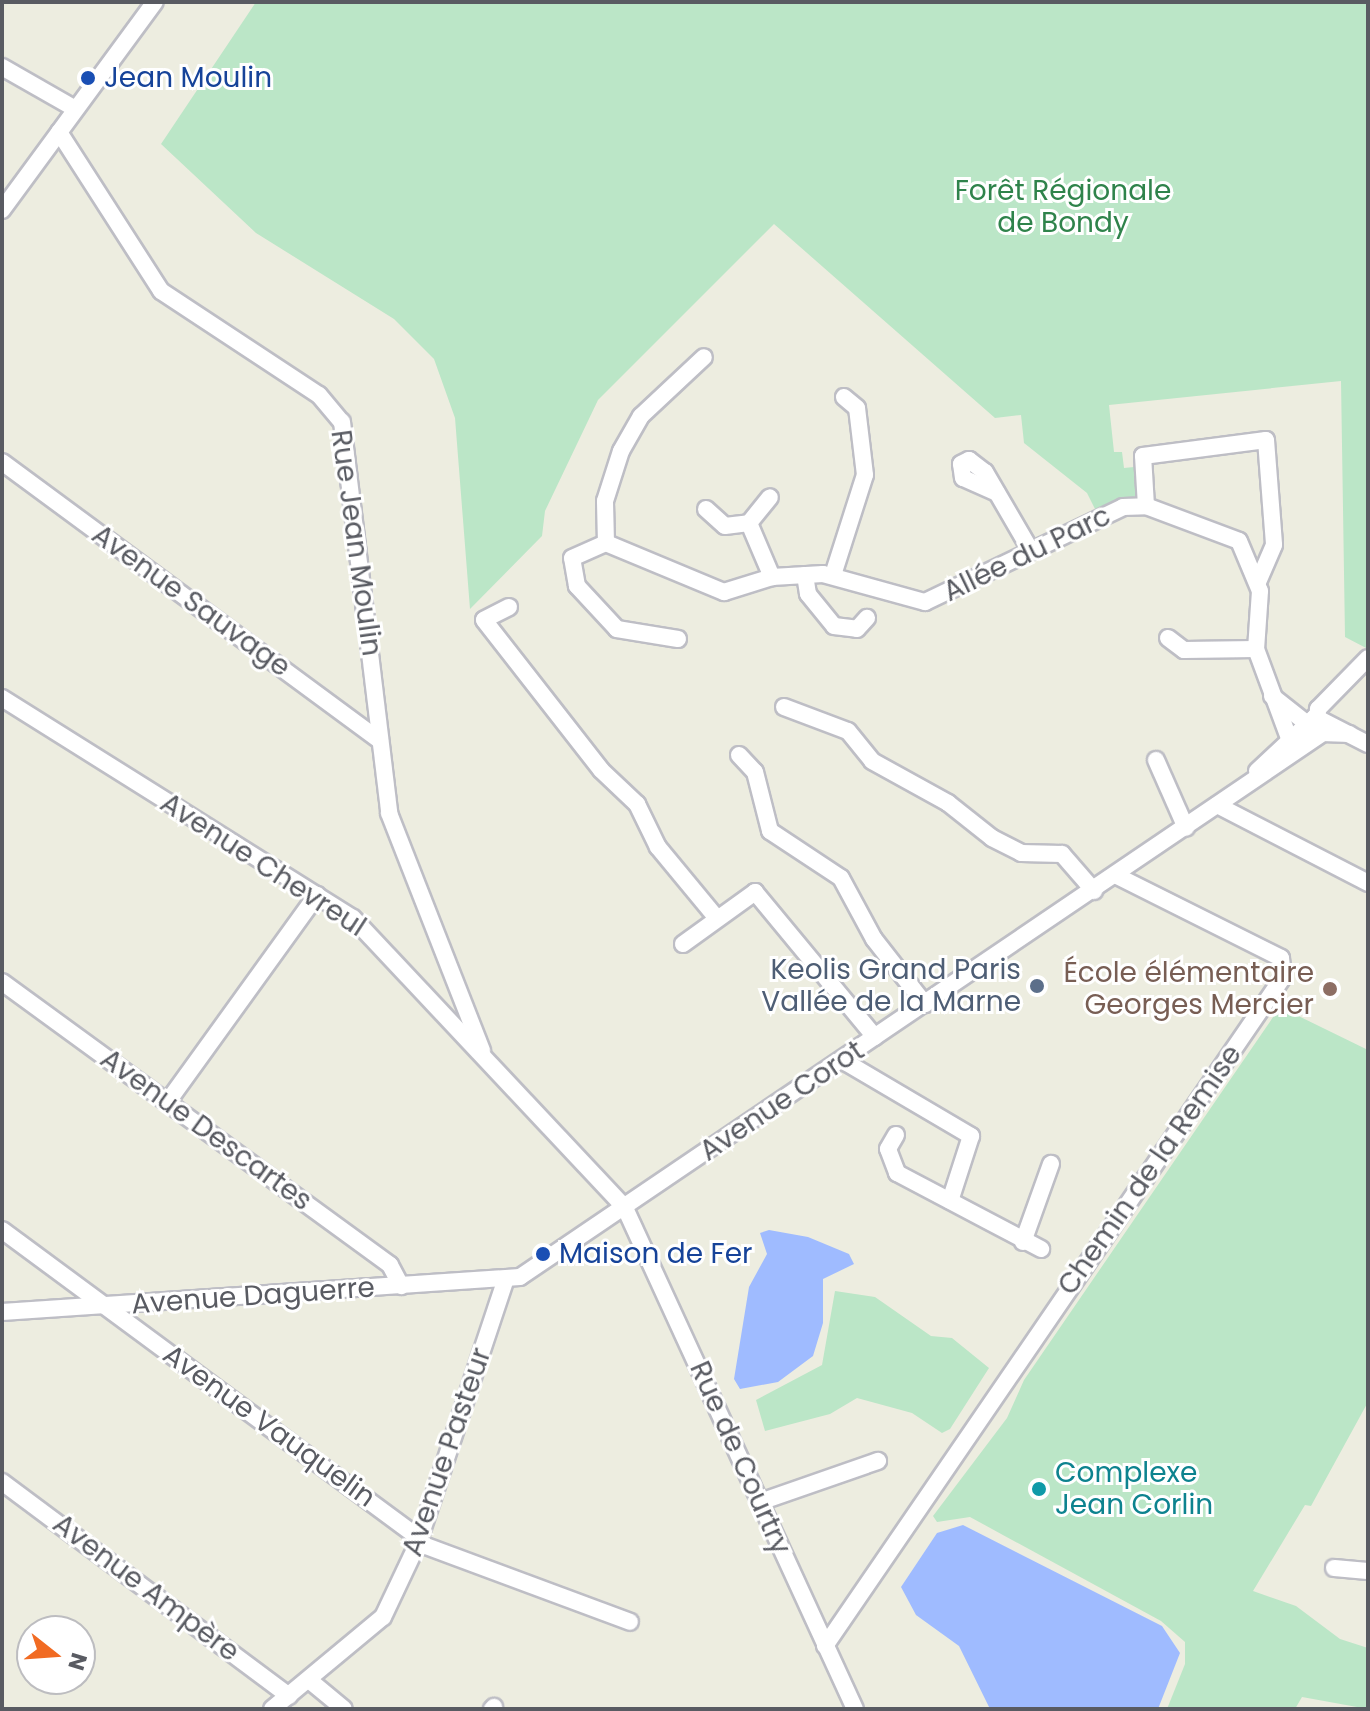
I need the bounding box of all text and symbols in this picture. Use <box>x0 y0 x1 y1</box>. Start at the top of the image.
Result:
place label: Jean Moulin <box>104 61 272 95</box>
marker: Jean Moulin <box>79 69 97 87</box>
park label: Forêt Régionale de Bondy <box>955 174 1171 240</box>
street label: Rue Jean Moulin <box>324 428 388 658</box>
street label: Allée du Parc <box>938 499 1116 609</box>
street label: Avenue Sauvage <box>85 518 297 684</box>
street label: Avenue Chevreul <box>154 786 372 944</box>
place label: Keolis Grand Paris Vallée de la Marne <box>761 953 1021 1019</box>
place label: École élémentaire Georges Mercier <box>1063 956 1314 1022</box>
marker: Keolis Grand Paris Vallée de la Marne <box>1028 977 1046 995</box>
marker: École élémentaire Georges Mercier <box>1321 980 1339 998</box>
street label: Avenue Corot <box>694 1034 870 1168</box>
street label: Chemin de la Remise <box>1051 1039 1249 1301</box>
street label: Avenue Descartes <box>94 1042 318 1218</box>
place label: Maison de Fer <box>559 1237 753 1271</box>
marker: Maison de Fer <box>534 1245 552 1263</box>
street label: Avenue Daguerre <box>130 1271 376 1321</box>
street label: Avenue Vauquelin <box>156 1338 382 1514</box>
street label: Avenue Pasteur <box>396 1343 498 1561</box>
street label: Rue de Courtry <box>682 1356 798 1560</box>
place label: Complexe Jean Corlin <box>1055 1456 1213 1522</box>
marker: Complexe Jean Corlin <box>1030 1480 1048 1498</box>
street label: Avenue Ampère <box>46 1507 246 1669</box>
north arrow <box>16 1615 96 1695</box>
text: N <box>60 1649 95 1674</box>

